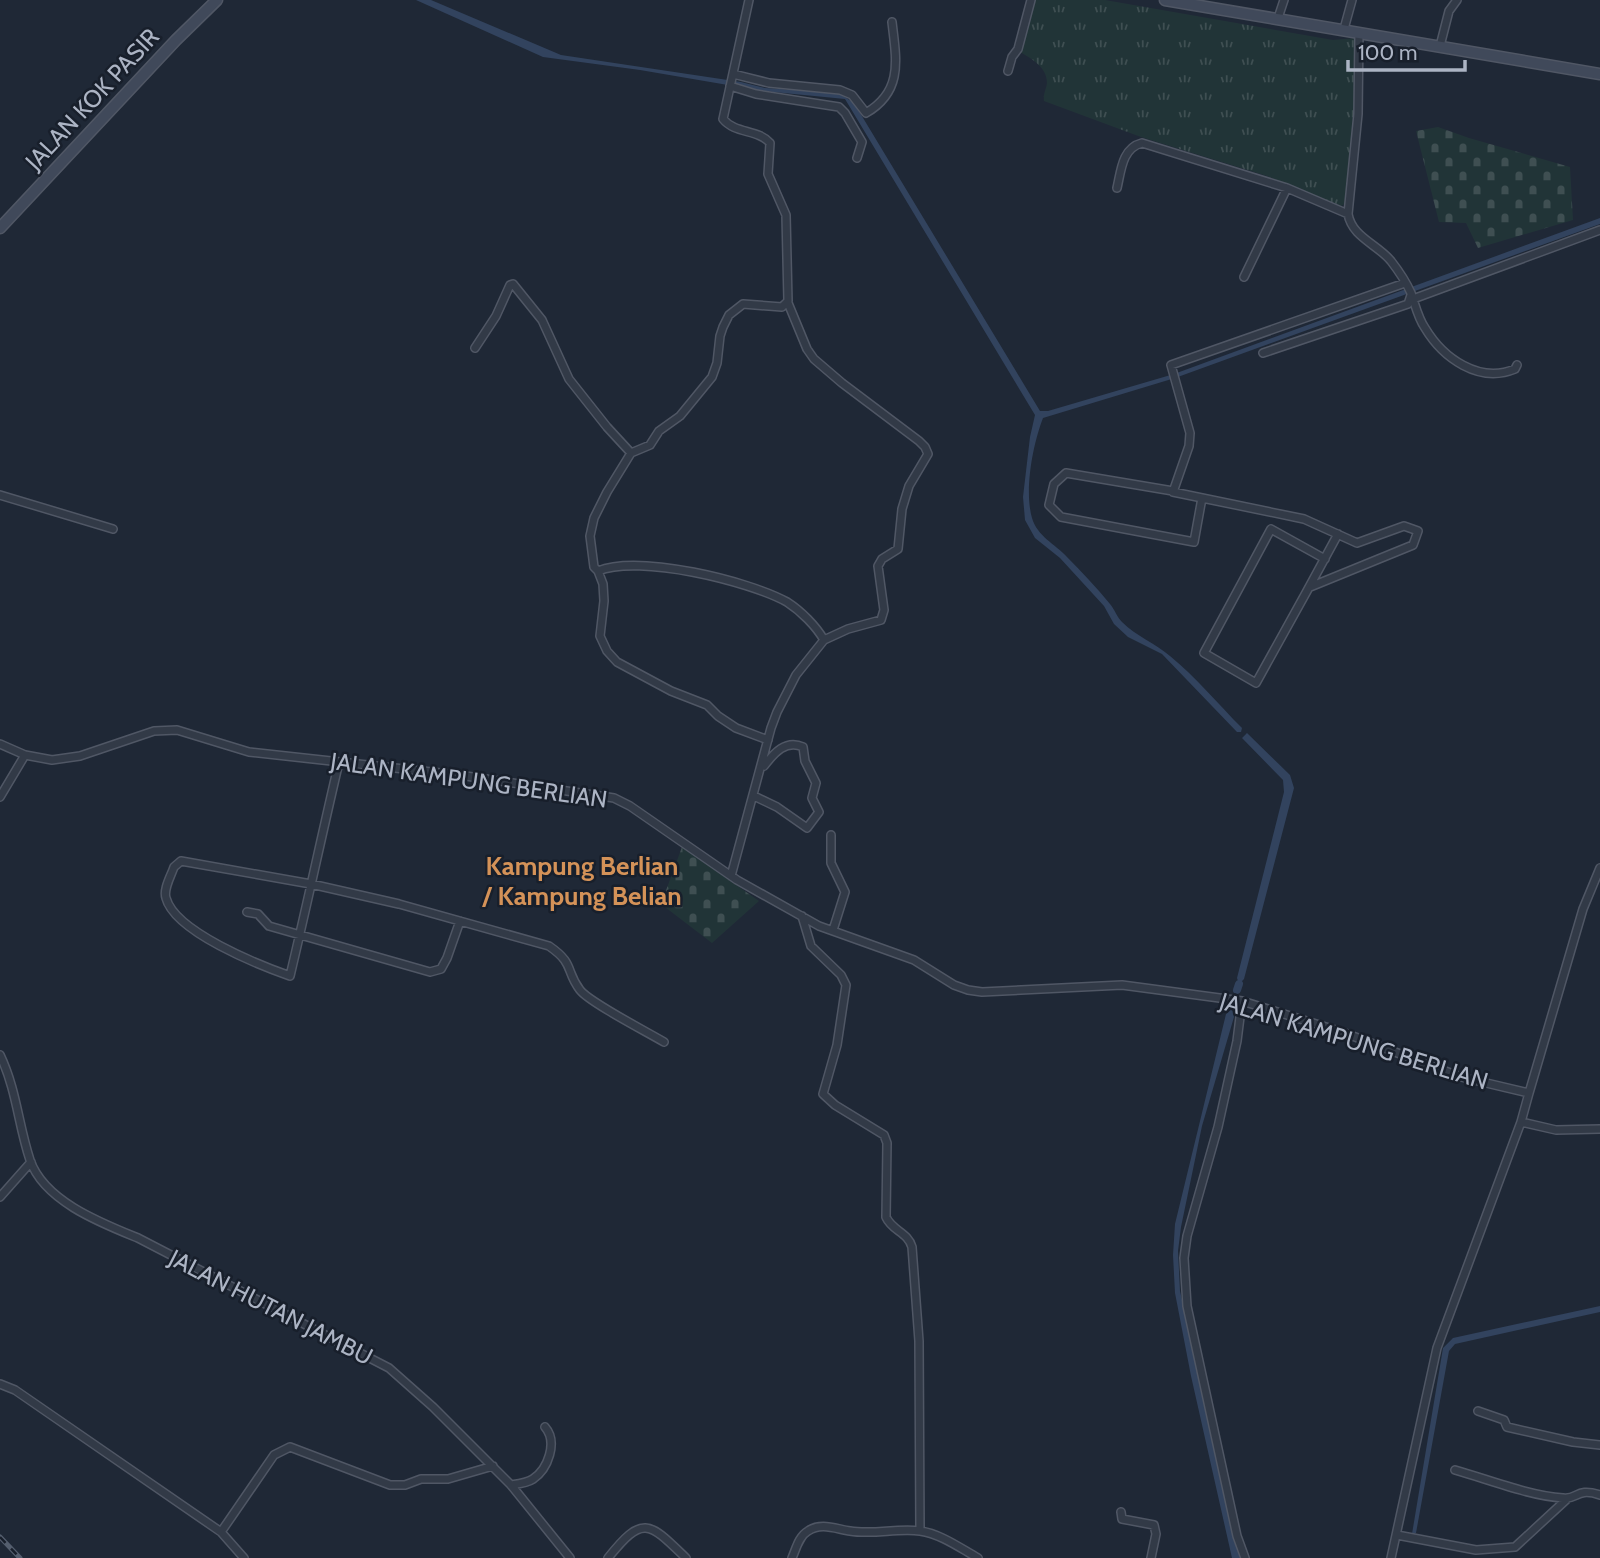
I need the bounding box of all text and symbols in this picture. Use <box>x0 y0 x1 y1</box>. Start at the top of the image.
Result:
street label: JALAN KOK PASIR <box>18 22 165 176</box>
scale bar <box>1348 28 1465 72</box>
text: 100 m <box>1358 40 1417 65</box>
street label: JALAN KAMPUNG BERLIAN <box>328 746 609 814</box>
district label: Kampung Berlian / Kampung Belian <box>481 850 682 912</box>
street label: JALAN KAMPUNG BERLIAN <box>1215 986 1492 1096</box>
street label: JALAN HUTAN JAMBU <box>163 1243 378 1371</box>

